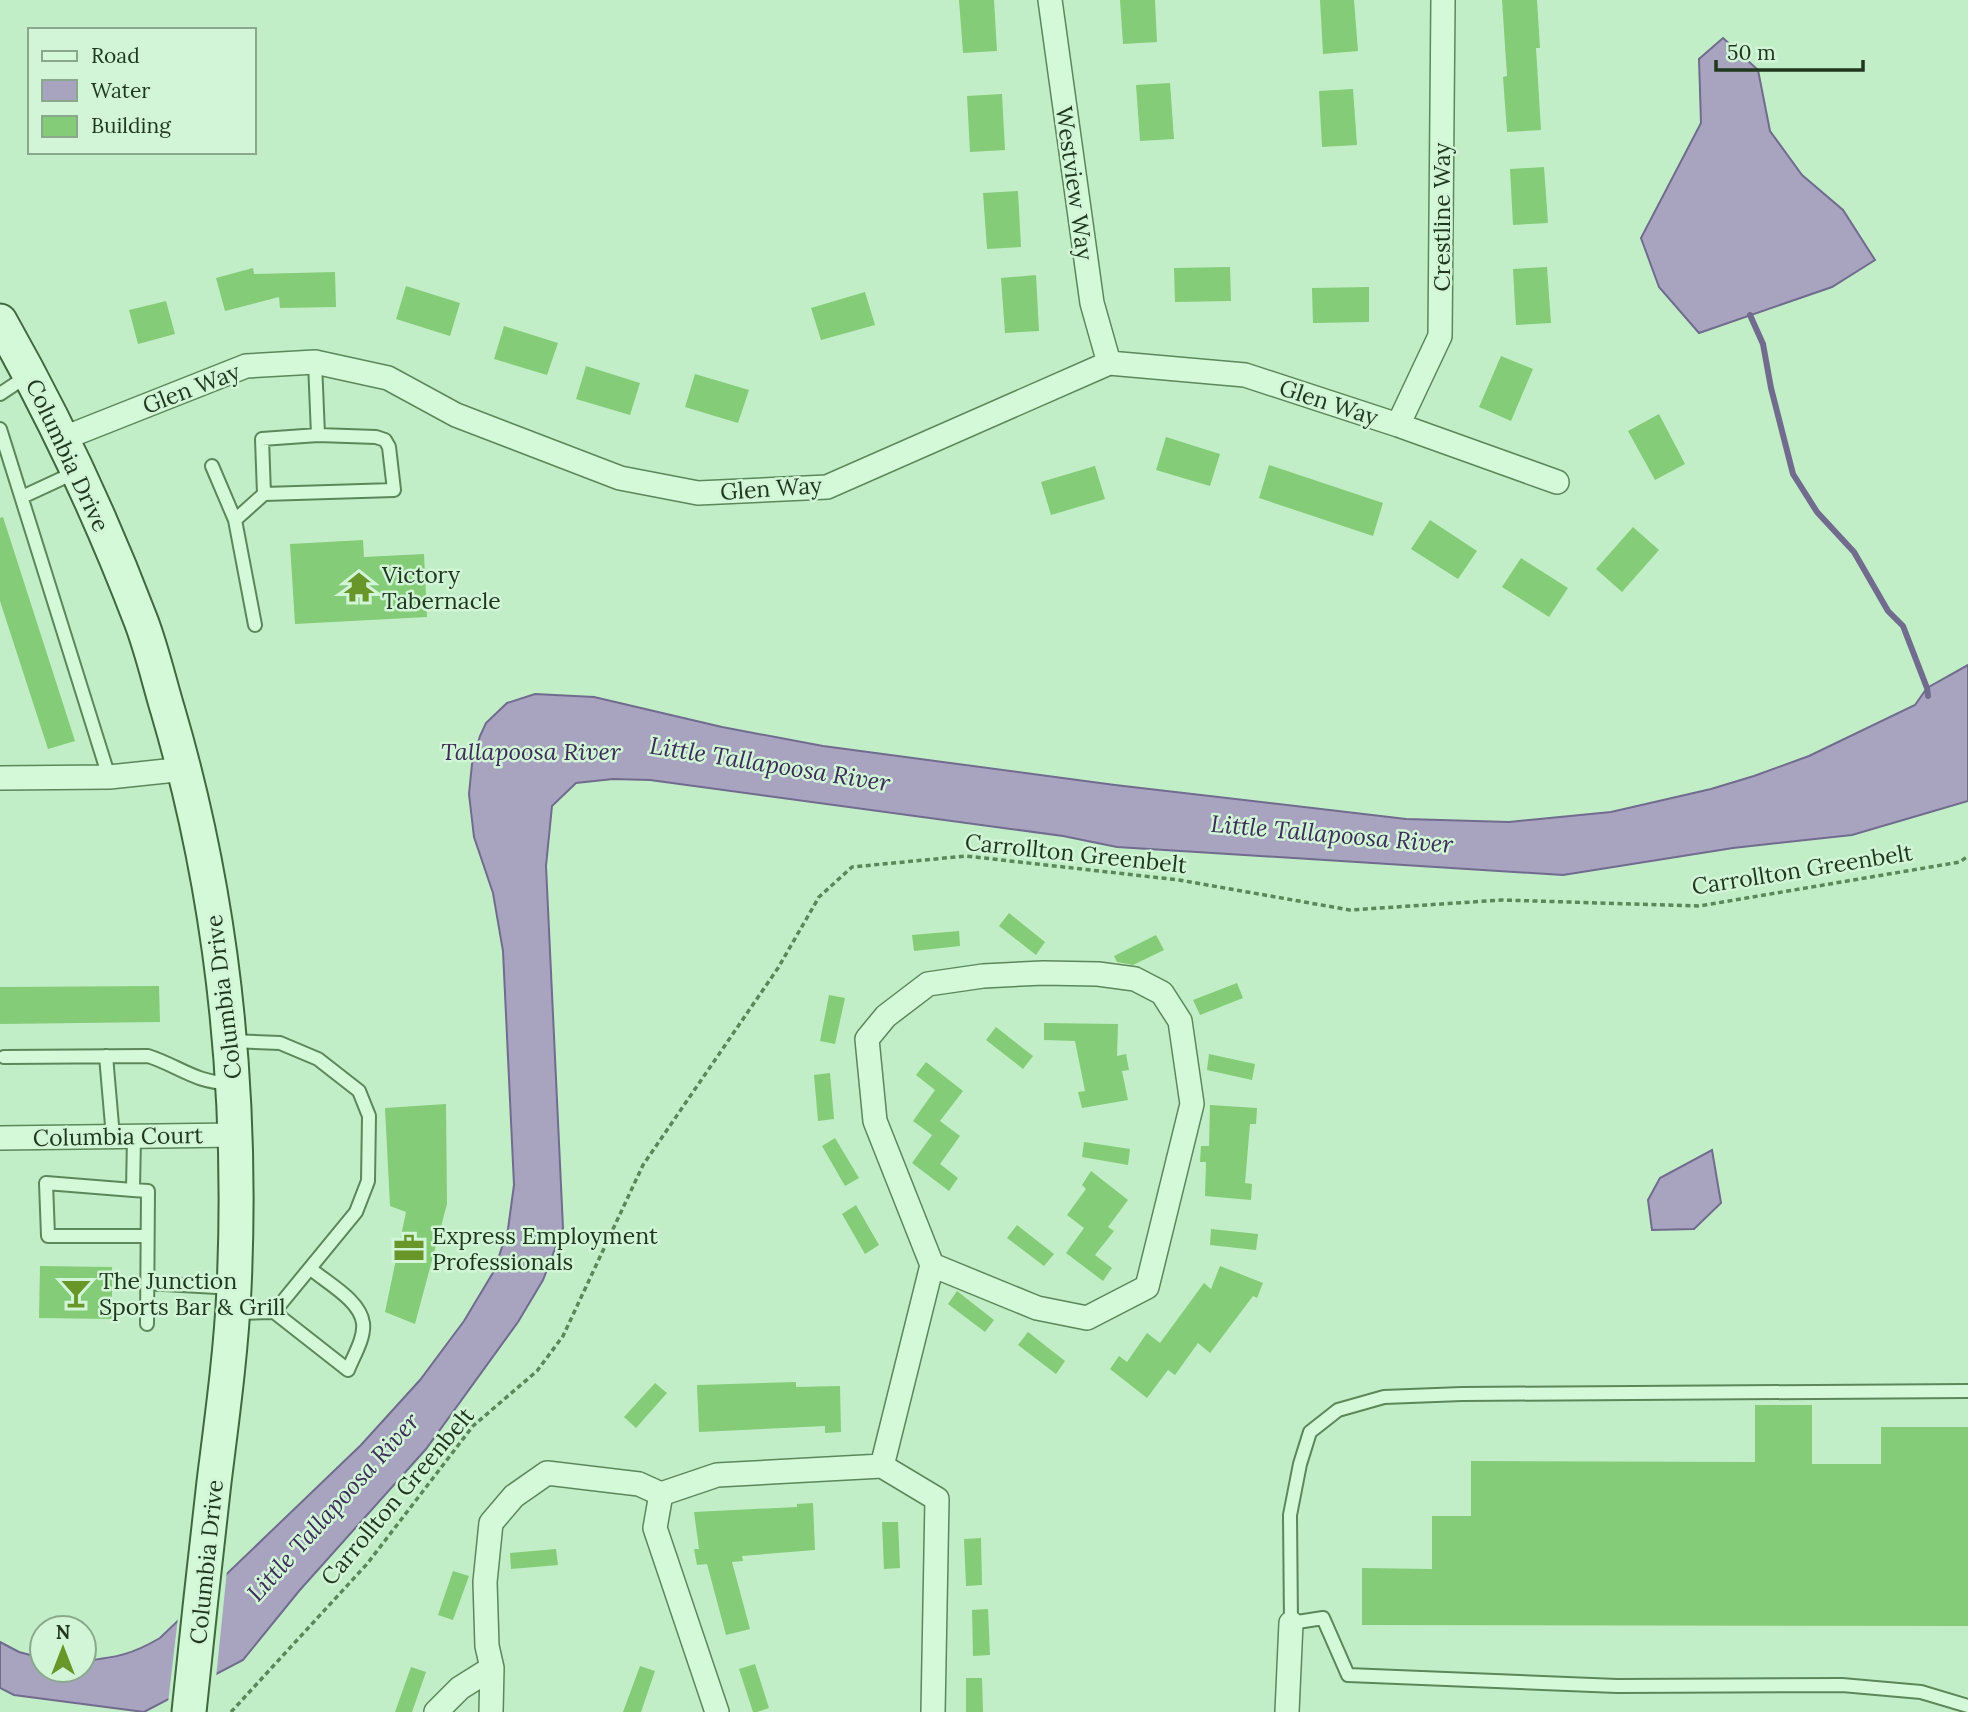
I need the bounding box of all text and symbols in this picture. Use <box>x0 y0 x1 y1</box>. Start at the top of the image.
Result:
legend <box>28 28 256 154</box>
scale bar <box>1716 28 1863 72</box>
text: 50 m <box>1727 39 1776 66</box>
text: Road <box>91 42 140 69</box>
text: Water <box>91 77 150 104</box>
street label: Westview Way <box>1050 104 1100 263</box>
text: Building <box>91 112 171 139</box>
street label: Crestline Way <box>1427 142 1456 291</box>
street label: Glen Way <box>138 356 245 420</box>
street label: Glen Way <box>1276 372 1383 432</box>
street label: Columbia Drive <box>20 374 116 536</box>
street label: Glen Way <box>719 470 824 506</box>
place label: Victory Tabernacle <box>381 560 501 615</box>
temple icon: Victory Tabernacle <box>342 570 376 604</box>
water label: Little Tallapoosa River <box>647 730 893 798</box>
water label: Tallapoosa River <box>441 736 621 767</box>
water label: Little Tallapoosa River <box>1209 808 1455 860</box>
street label: Carrollton Greenbelt <box>964 827 1189 879</box>
street label: Carrollton Greenbelt <box>1690 837 1915 901</box>
street label: Columbia Drive <box>199 913 247 1081</box>
street label: Columbia Court <box>33 1120 203 1152</box>
place label: Express Employment Professionals <box>432 1221 658 1276</box>
office icon: Express Employment Professionals <box>392 1231 426 1265</box>
place label: The Junction Sports Bar & Grill <box>99 1266 285 1321</box>
bar icon: The Junction Sports Bar & Grill <box>59 1276 93 1310</box>
street label: Carrollton Greenbelt <box>314 1401 480 1591</box>
water label: Little Tallapoosa River <box>240 1406 426 1608</box>
street label: Columbia Drive <box>183 1478 229 1646</box>
north arrow <box>28 1614 98 1684</box>
text: N <box>56 1620 71 1644</box>

